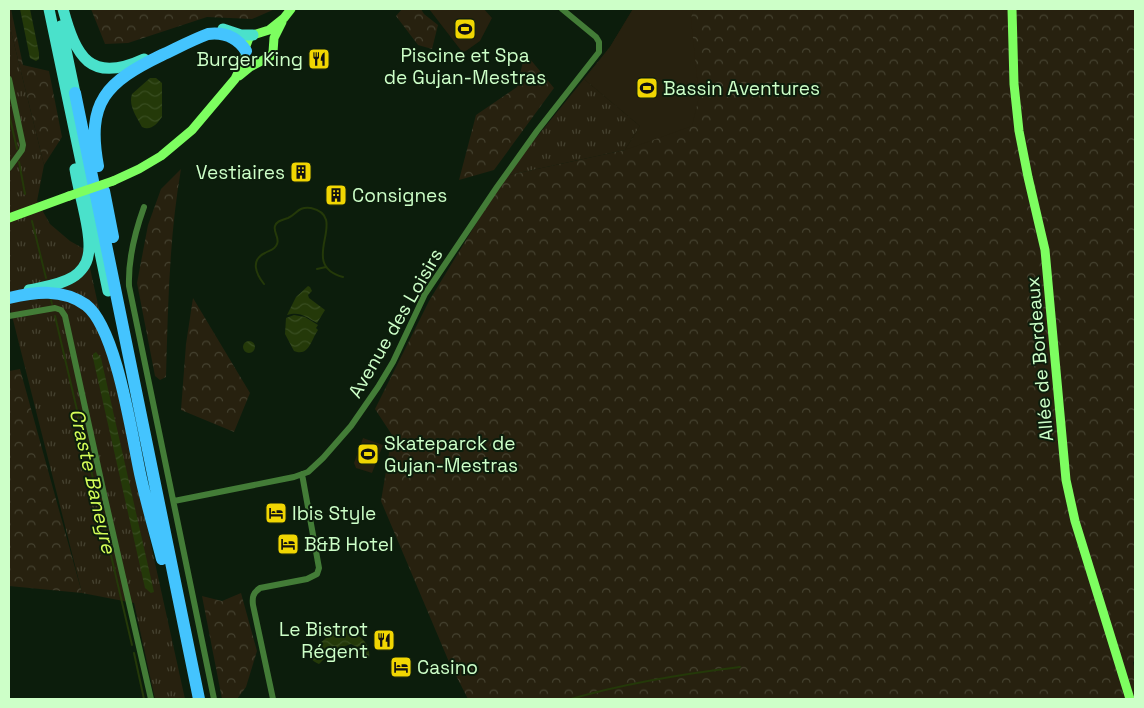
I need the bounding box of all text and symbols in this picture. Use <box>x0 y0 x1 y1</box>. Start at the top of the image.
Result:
sports icon: Piscine et Spa de Gujan-Mestras <box>453 17 477 41</box>
place label: Piscine et Spa de Gujan-Mestras <box>384 43 546 90</box>
place label: Burger King <box>196 47 303 72</box>
restaurant icon: Burger King <box>307 47 331 71</box>
sports icon: Bassin Aventures <box>635 76 659 100</box>
place label: Bassin Aventures <box>663 76 820 101</box>
place label: Vestiaires <box>196 160 285 185</box>
building icon: Vestiaires <box>289 160 313 184</box>
building icon: Consignes <box>324 183 348 207</box>
place label: Consignes <box>352 183 447 208</box>
street label: Avenue des Loisirs <box>342 244 448 403</box>
street label: Allée de Bordeaux <box>1020 276 1059 442</box>
water label: Craste Baneyre <box>64 406 123 557</box>
place label: Skateparck de Gujan-Mestras <box>384 431 518 478</box>
sports icon: Skateparck de Gujan-Mestras <box>356 442 380 466</box>
hotel icon: Ibis Style <box>264 501 288 525</box>
place label: Ibis Style <box>292 501 376 526</box>
hotel icon: B&B Hotel <box>276 532 300 556</box>
place label: B&B Hotel <box>304 532 394 557</box>
place label: Le Bistrot Régent <box>279 617 368 664</box>
restaurant icon: Le Bistrot Régent <box>372 628 396 652</box>
hotel icon: Casino <box>389 655 413 679</box>
place label: Casino <box>417 655 478 680</box>

